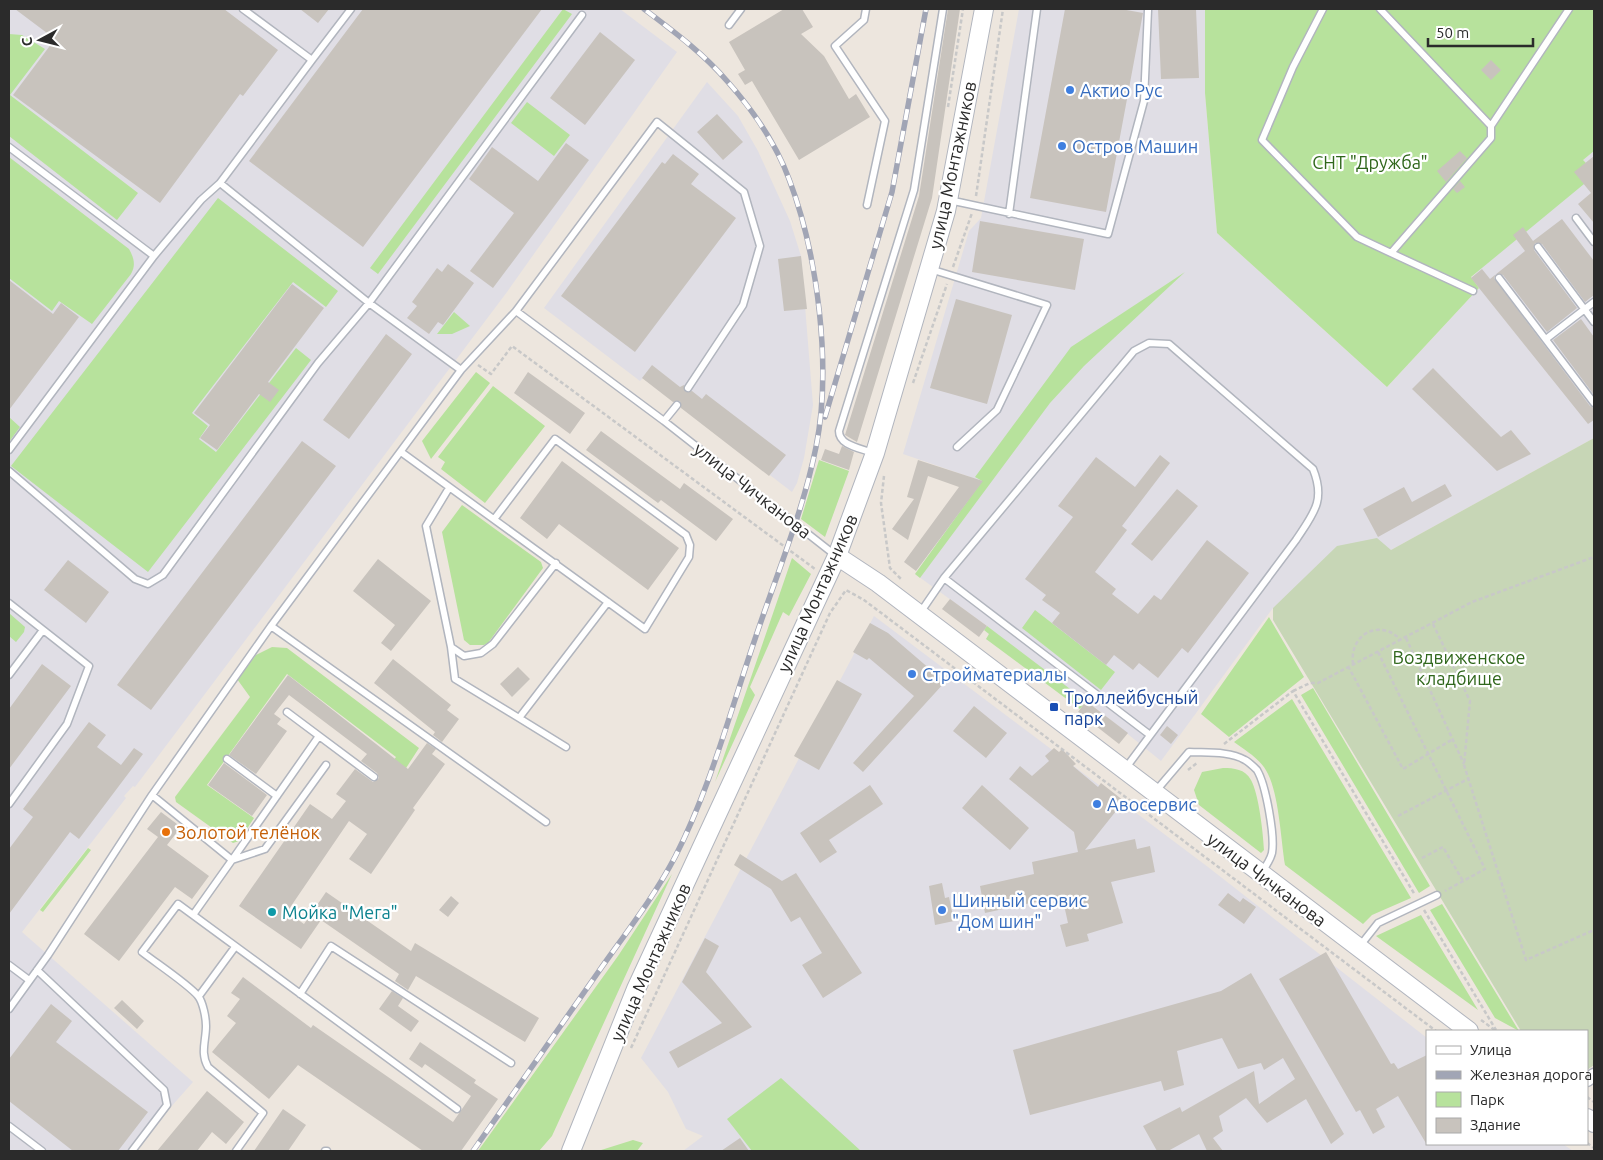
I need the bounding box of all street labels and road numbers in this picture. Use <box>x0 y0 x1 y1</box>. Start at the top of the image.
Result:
street label: улица Монтажников <box>924 79 980 251</box>
street label: улица Чичканова <box>690 438 816 542</box>
street label: улица Монтажников <box>773 511 861 675</box>
street label: улица Чичканова <box>1204 828 1330 930</box>
street label: улица Монтажников <box>606 880 694 1044</box>

